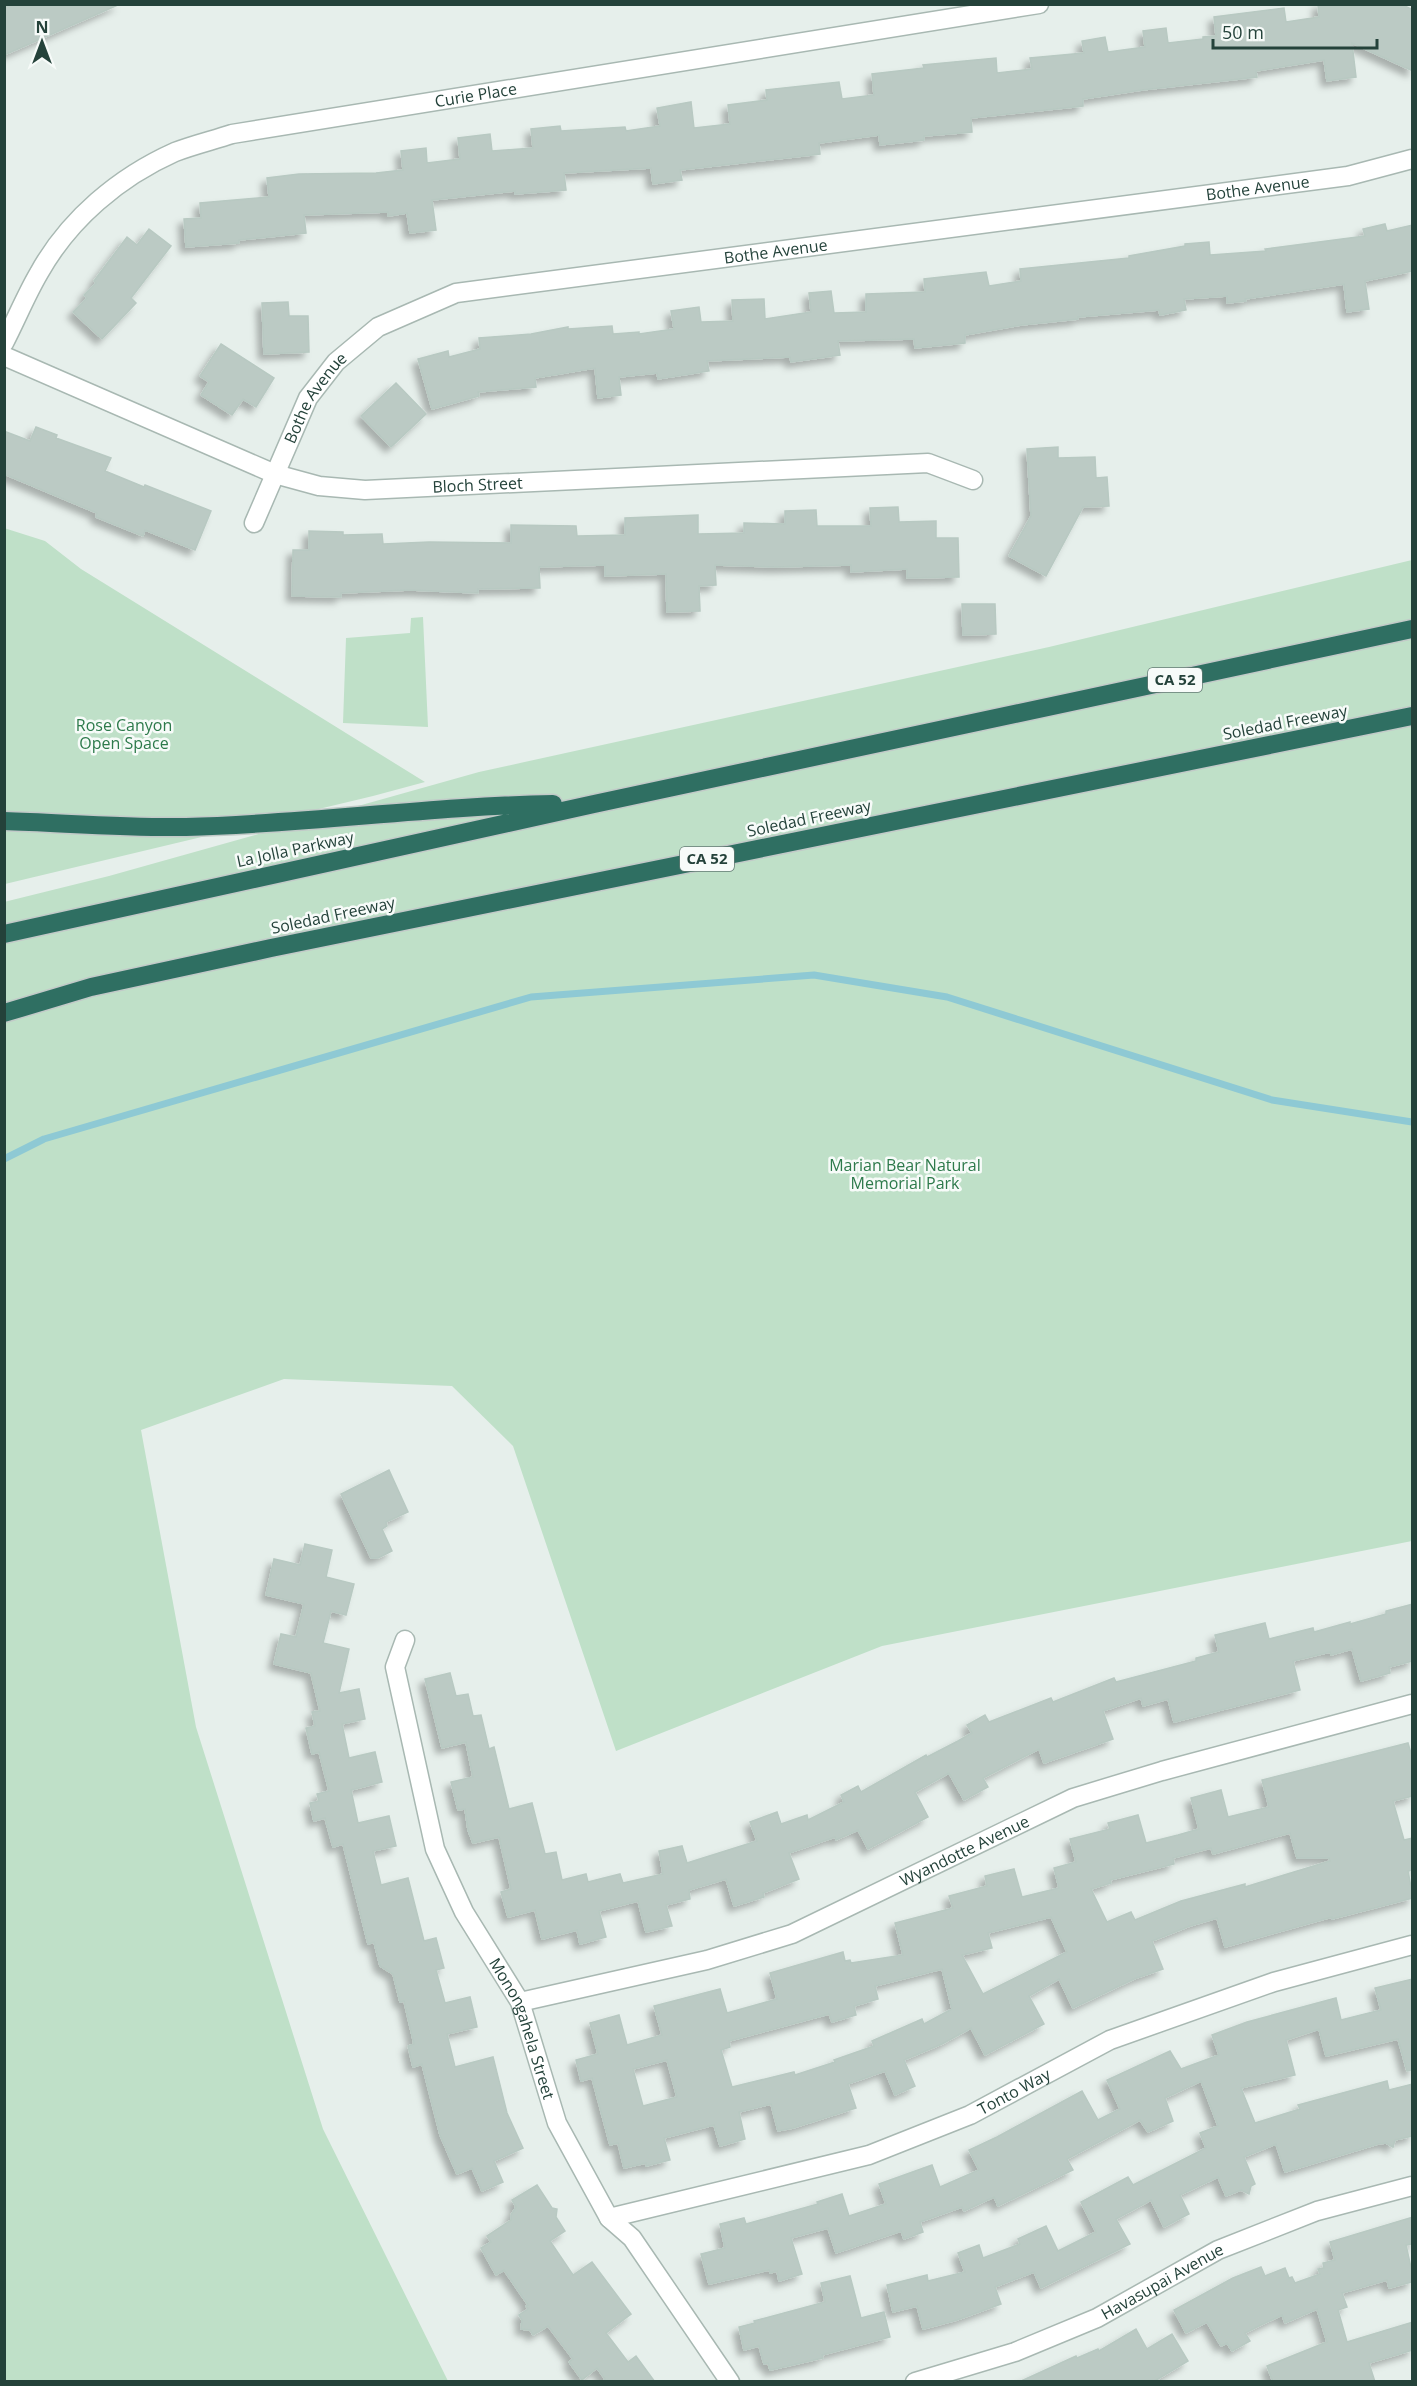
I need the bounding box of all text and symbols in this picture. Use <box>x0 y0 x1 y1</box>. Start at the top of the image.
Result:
north arrow <box>12 12 72 72</box>
scale bar <box>1213 12 1376 50</box>
text: N <box>35 16 49 38</box>
text: 50 m <box>1222 20 1264 44</box>
street label: Curie Place <box>433 77 518 112</box>
street label: Bothe Avenue <box>1204 170 1311 206</box>
street label: Bothe Avenue <box>723 233 829 269</box>
street label: Bothe Avenue <box>279 347 351 447</box>
street label: Bloch Street <box>432 471 523 498</box>
road number: CA 52 <box>1148 668 1202 692</box>
street label: Soledad Freeway <box>1221 699 1350 745</box>
park label: Rose Canyon Open Space <box>76 714 172 754</box>
street label: Soledad Freeway <box>745 794 874 842</box>
street label: La Jolla Parkway <box>234 826 357 872</box>
road number: CA 52 <box>680 847 734 871</box>
street label: Soledad Freeway <box>269 891 398 939</box>
park label: Marian Bear Natural Memorial Park <box>829 1154 981 1194</box>
street label: Wyandotte Avenue <box>896 1810 1033 1891</box>
street label: Monongahela Street <box>484 1954 560 2102</box>
street label: Tonto Way <box>974 2063 1055 2120</box>
street label: Havasupai Avenue <box>1097 2238 1227 2325</box>

